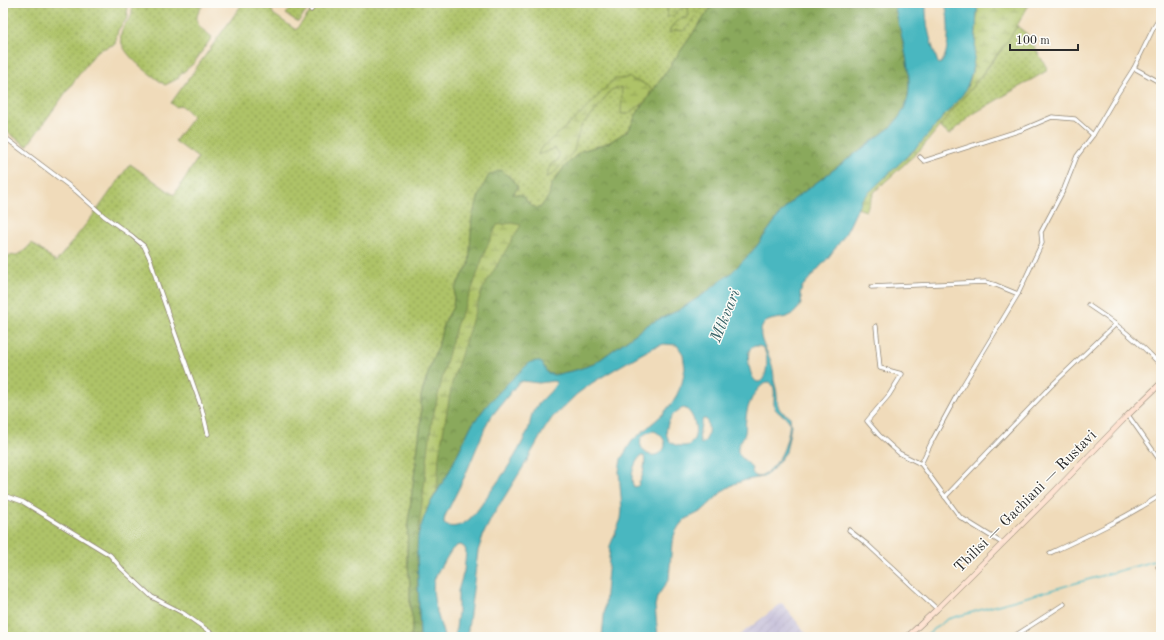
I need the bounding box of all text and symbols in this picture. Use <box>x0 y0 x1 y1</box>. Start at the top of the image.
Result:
scale bar <box>1010 26 1078 52</box>
text: 100 m <box>1016 35 1050 47</box>
water label: Mtkvari <box>708 287 744 346</box>
street label: Tbilisi — Gachiani — Rustavi <box>952 428 1100 576</box>

